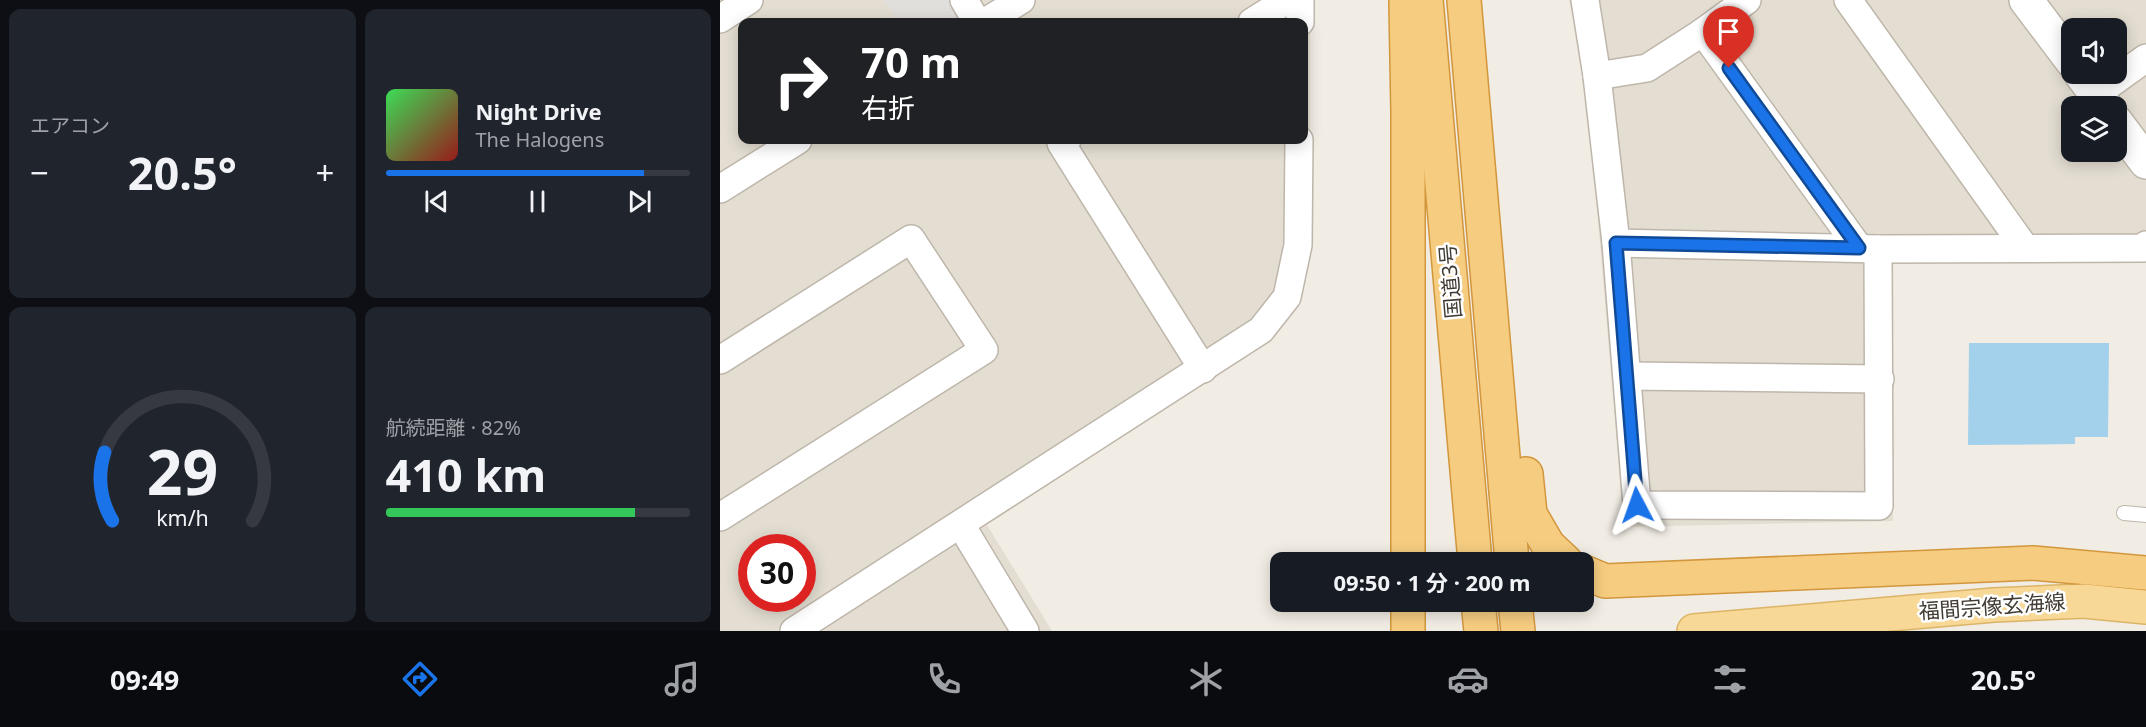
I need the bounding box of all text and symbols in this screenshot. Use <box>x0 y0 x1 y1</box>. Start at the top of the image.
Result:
pin <box>1703 6 1754 68</box>
icon: arrive <box>1712 15 1745 48</box>
map controls <box>2061 18 2127 162</box>
button: sound <box>2061 18 2127 84</box>
text: 70 m <box>861 33 961 90</box>
icon: right <box>762 42 840 120</box>
text: 右折 <box>861 89 915 126</box>
text: Night Drive <box>476 96 602 126</box>
button: layers <box>2061 96 2127 162</box>
text: エアコン <box>30 112 110 139</box>
text: The Halogens <box>476 126 604 153</box>
text: 20.5° <box>128 142 237 203</box>
text: − <box>30 150 49 195</box>
text: + <box>316 150 334 195</box>
icon: previous <box>420 185 453 218</box>
icon: pause <box>521 185 554 218</box>
icon: next <box>623 185 656 218</box>
street label: 国道3号 <box>1433 243 1467 320</box>
text: 航続距離 · 82% <box>386 414 521 441</box>
text: 29 <box>147 428 218 513</box>
text: 410 km <box>386 444 546 505</box>
position arrow <box>1605 473 1669 537</box>
text: km/h <box>156 504 209 533</box>
speed limit sign: 30 <box>738 534 816 612</box>
text: 09:50 · 1 分 · 200 m <box>1334 567 1531 597</box>
street label: 福間宗像玄海線 <box>1918 587 2066 625</box>
icon: directions <box>399 658 441 700</box>
icon: music <box>661 658 703 700</box>
icon: phone <box>923 658 965 700</box>
icon: climate <box>1185 658 1227 700</box>
icon: car <box>1447 658 1489 700</box>
icon: filters <box>1709 658 1751 700</box>
text: 09:49 <box>110 661 179 698</box>
text: 20.5° <box>1971 661 2036 698</box>

